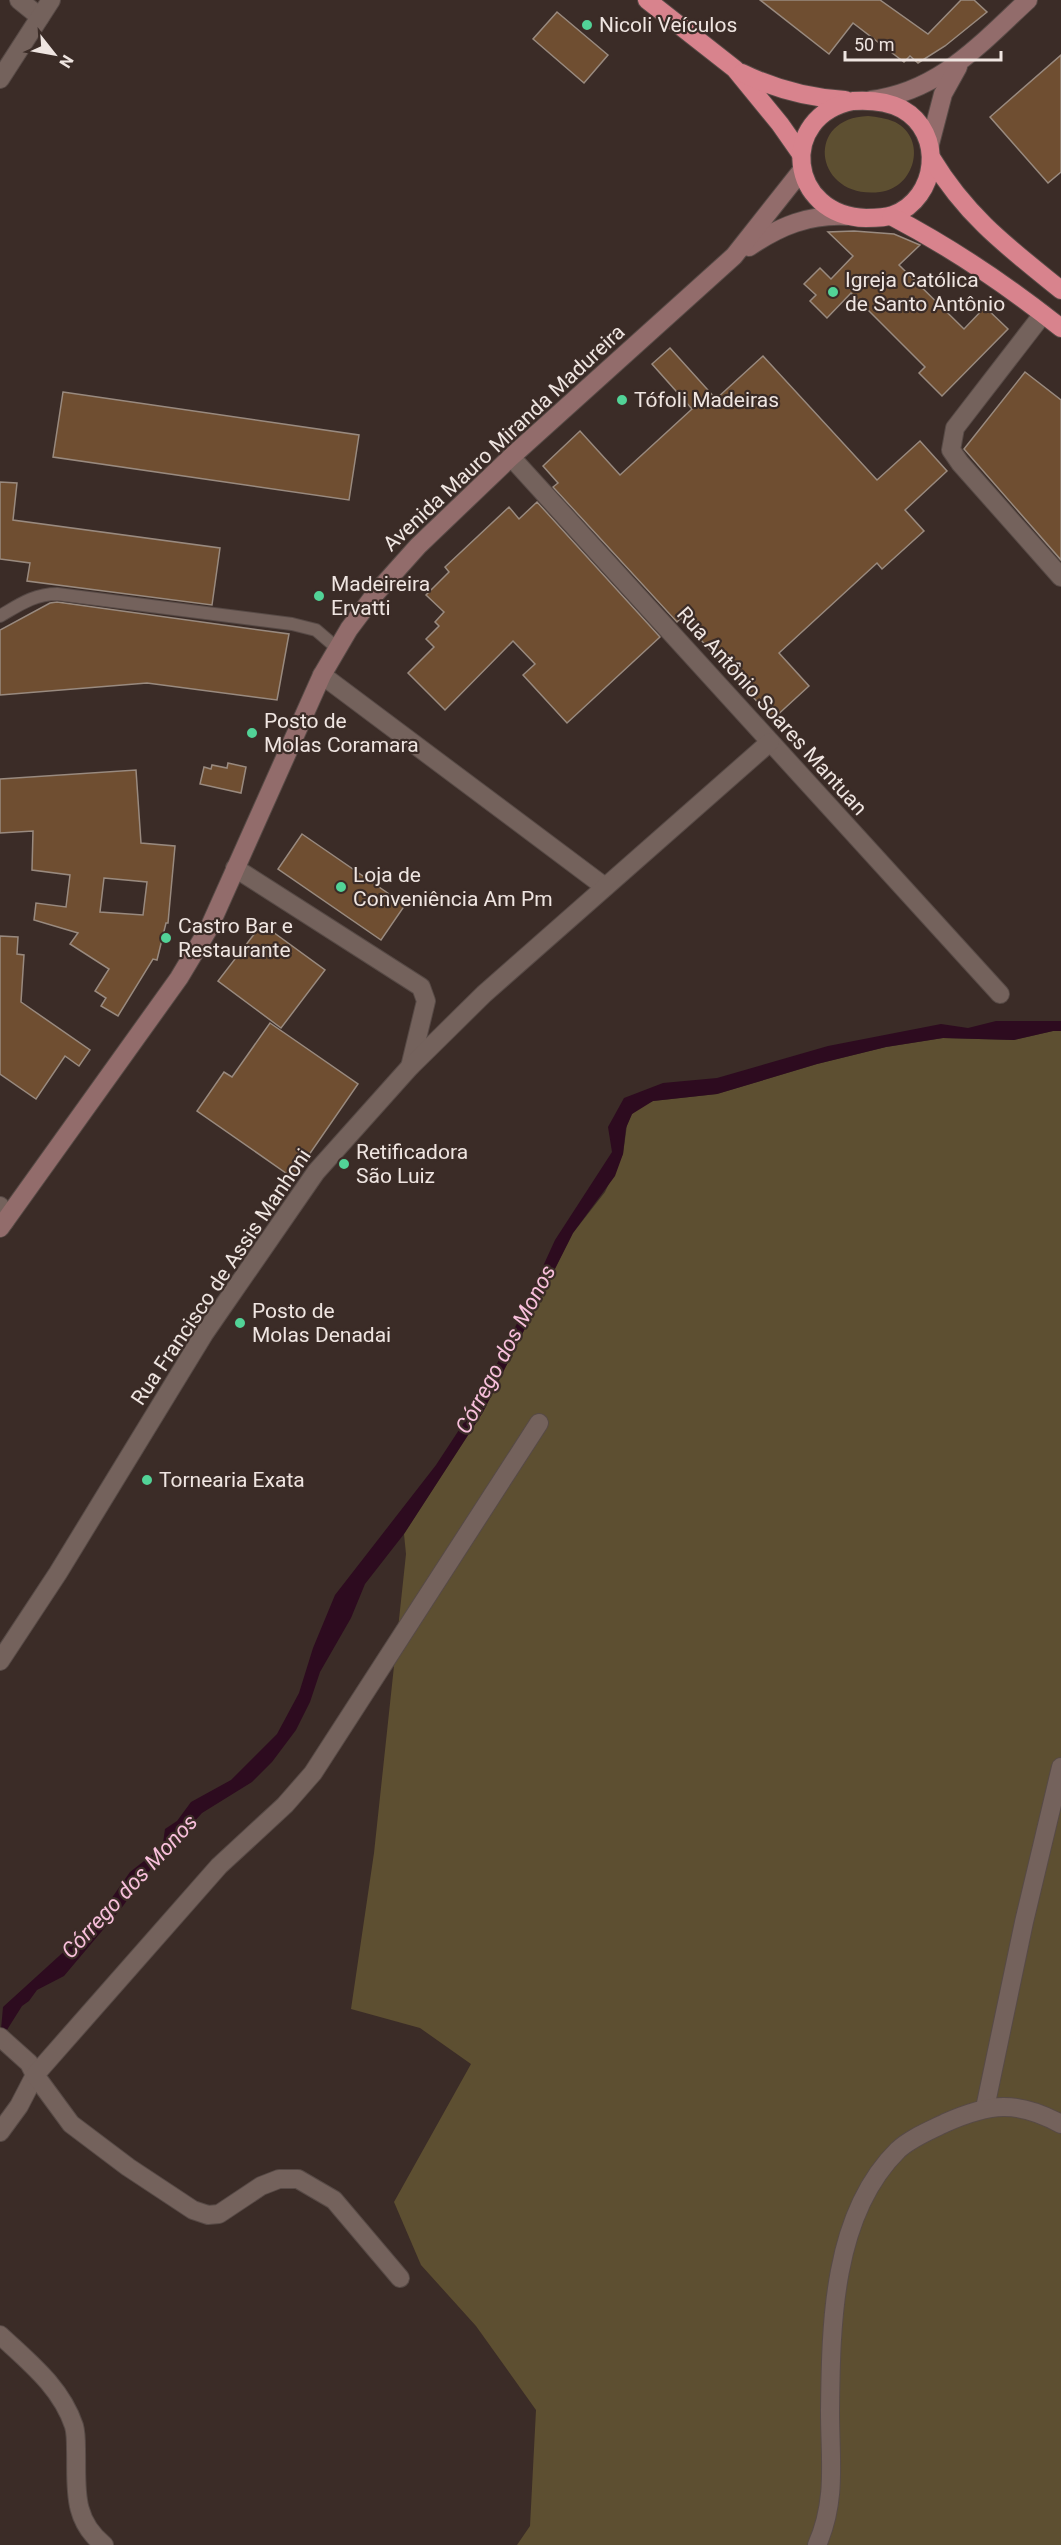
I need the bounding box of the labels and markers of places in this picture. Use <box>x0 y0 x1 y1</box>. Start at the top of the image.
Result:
place label: Nicoli Veículos <box>599 13 737 37</box>
marker: Nicoli Veículos <box>580 18 594 32</box>
place label: Igreja Católica de Santo Antônio <box>845 268 1005 316</box>
marker: Igreja Católica de Santo Antônio <box>826 285 840 299</box>
place label: Tófoli Madeiras <box>634 388 779 412</box>
marker: Tófoli Madeiras <box>615 393 629 407</box>
place label: Madeireira Ervatti <box>331 572 430 620</box>
marker: Madeireira Ervatti <box>312 589 326 603</box>
place label: Posto de Molas Coramara <box>264 709 419 757</box>
marker: Posto de Molas Coramara <box>245 726 259 740</box>
place label: Loja de Conveniência Am Pm <box>353 863 553 911</box>
marker: Loja de Conveniência Am Pm <box>334 880 348 894</box>
place label: Castro Bar e Restaurante <box>178 914 293 962</box>
marker: Castro Bar e Restaurante <box>159 931 173 945</box>
place label: Retificadora São Luiz <box>356 1140 468 1188</box>
marker: Retificadora São Luiz <box>337 1157 351 1171</box>
place label: Posto de Molas Denadai <box>252 1299 391 1347</box>
marker: Posto de Molas Denadai <box>233 1316 247 1330</box>
place label: Tornearia Exata <box>159 1468 305 1492</box>
marker: Tornearia Exata <box>140 1473 154 1487</box>

